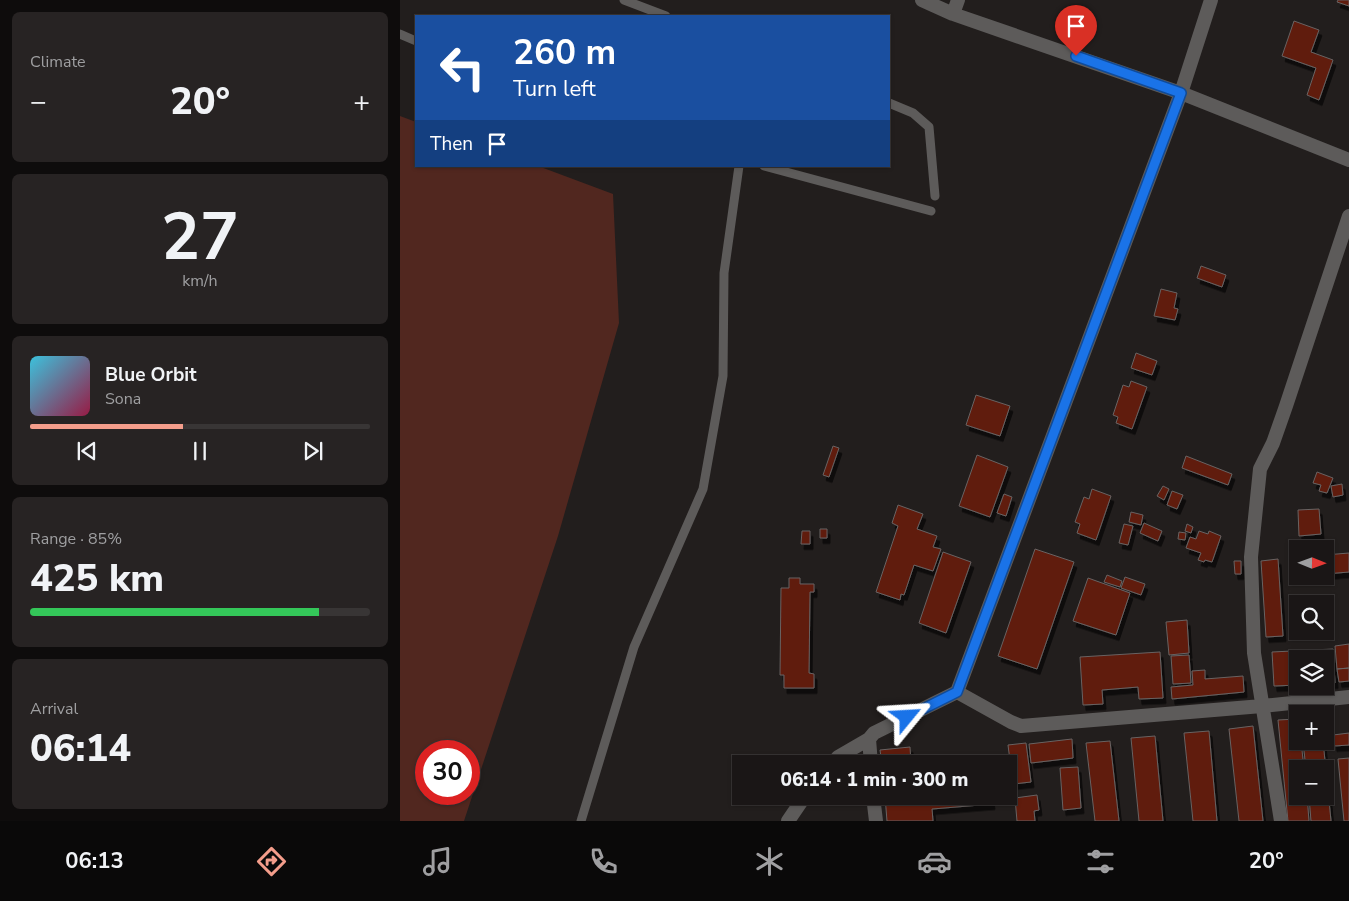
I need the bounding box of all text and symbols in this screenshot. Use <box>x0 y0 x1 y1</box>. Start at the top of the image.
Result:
pin <box>1055 5 1097 56</box>
icon: arrive <box>1062 12 1090 40</box>
text: 260 m <box>513 29 616 76</box>
icon: left <box>430 35 495 100</box>
text: Climate <box>30 51 85 73</box>
text: Turn left <box>513 74 596 104</box>
text: 20° <box>170 76 230 127</box>
text: − <box>30 83 47 121</box>
text: + <box>353 83 370 121</box>
icon: arrive <box>483 130 511 158</box>
text: Then <box>430 131 473 157</box>
text: 27 <box>161 193 239 282</box>
text: km/h <box>182 270 218 292</box>
text: Blue Orbit <box>105 362 196 388</box>
text: Sona <box>105 388 141 410</box>
icon: previous <box>73 437 101 465</box>
icon: pause <box>186 437 214 465</box>
icon: next <box>299 437 327 465</box>
text: Range · 85% <box>30 528 122 550</box>
north arrow <box>1289 540 1334 585</box>
map controls <box>1289 540 1334 805</box>
text: 425 km <box>30 553 164 604</box>
button: search <box>1289 595 1334 640</box>
button: layers <box>1289 650 1334 695</box>
position arrow <box>880 690 932 742</box>
text: Arrival <box>30 698 78 720</box>
button: + <box>1289 705 1334 750</box>
text: 06:14 <box>30 723 131 774</box>
speed limit sign: 30 <box>415 740 480 805</box>
button: − <box>1289 760 1334 805</box>
text: 06:14 · 1 min · 300 m <box>781 767 968 793</box>
icon: directions <box>254 844 289 879</box>
icon: music <box>420 844 455 879</box>
icon: phone <box>586 844 621 879</box>
icon: climate <box>752 844 787 879</box>
icon: car <box>917 844 952 879</box>
icon: filters <box>1083 844 1118 879</box>
text: 06:13 <box>65 846 124 876</box>
text: 20° <box>1249 846 1284 876</box>

